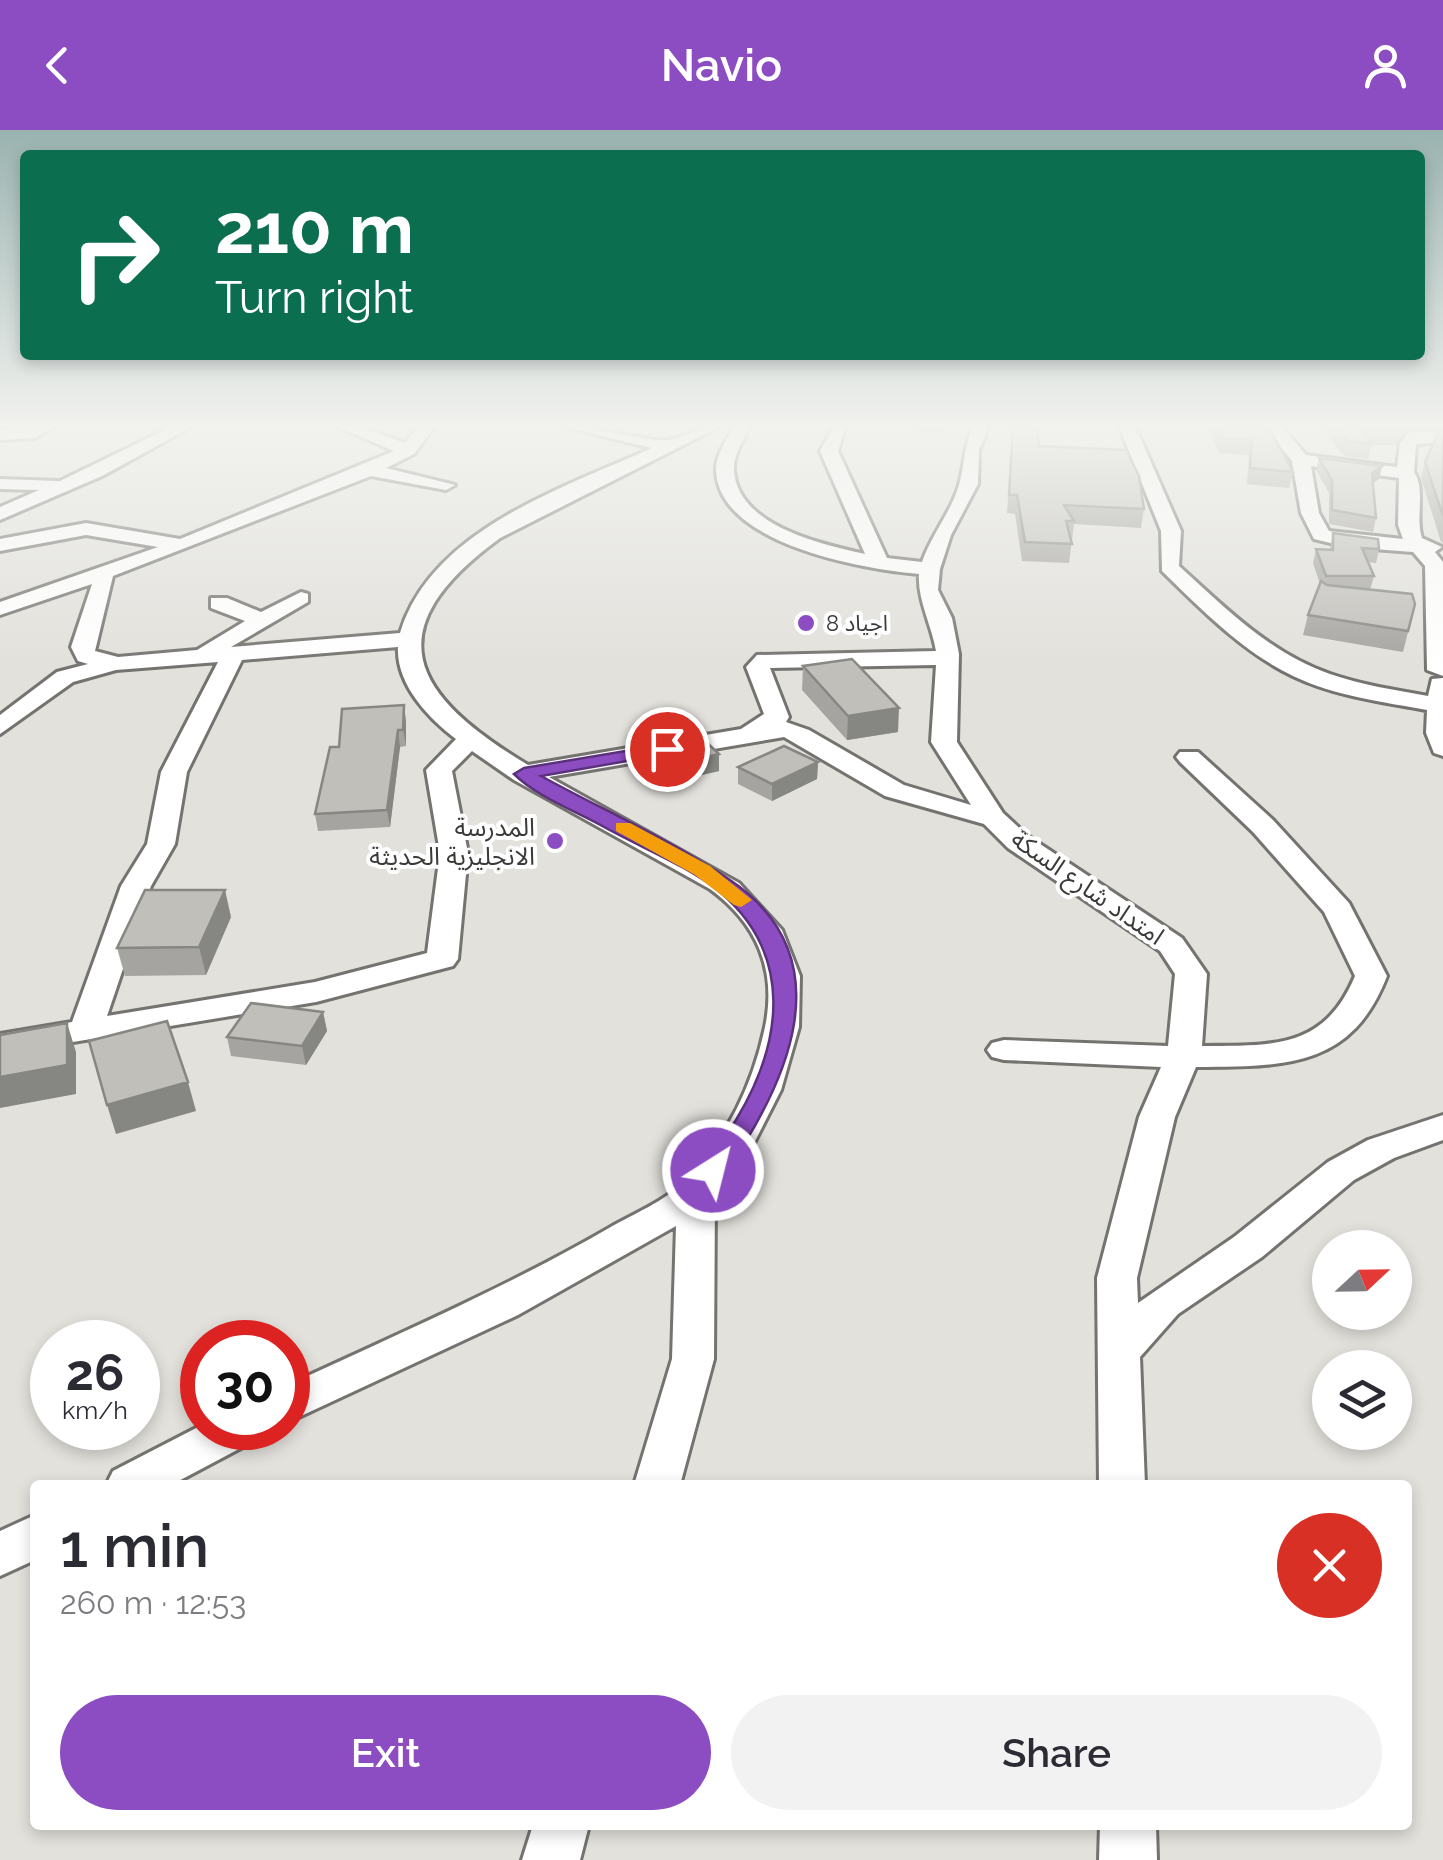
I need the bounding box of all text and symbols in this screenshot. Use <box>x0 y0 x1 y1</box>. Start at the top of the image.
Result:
icon: back <box>30 38 85 93</box>
icon: person <box>1358 38 1413 93</box>
text: Navio <box>661 39 782 92</box>
text: 210 m <box>215 187 414 269</box>
icon: right <box>50 190 180 320</box>
text: Turn right <box>215 271 413 324</box>
place label: اجياد 8 <box>826 610 888 636</box>
marker: اجياد 8 <box>795 612 817 634</box>
pin <box>625 707 710 792</box>
icon: arrive <box>640 722 695 777</box>
place label: المدرسة الانجليزية الحديثة <box>369 812 535 871</box>
street label: امتداد شارع السكة <box>1004 823 1170 954</box>
marker: المدرسة الانجليزية الحديثة <box>544 830 566 852</box>
position arrow <box>661 1118 765 1222</box>
north arrow <box>1312 1230 1412 1330</box>
map controls <box>1312 1230 1412 1450</box>
speed limit sign: 30 <box>180 1320 310 1450</box>
text: 26 <box>66 1343 124 1402</box>
button: layers <box>1312 1350 1412 1450</box>
text: km/h <box>62 1395 128 1425</box>
text: 1 min <box>60 1511 209 1581</box>
button: close <box>1277 1513 1382 1618</box>
text: 260 m · 12:53 <box>60 1584 246 1621</box>
button: Exit <box>60 1695 711 1810</box>
button: Share <box>731 1695 1382 1810</box>

